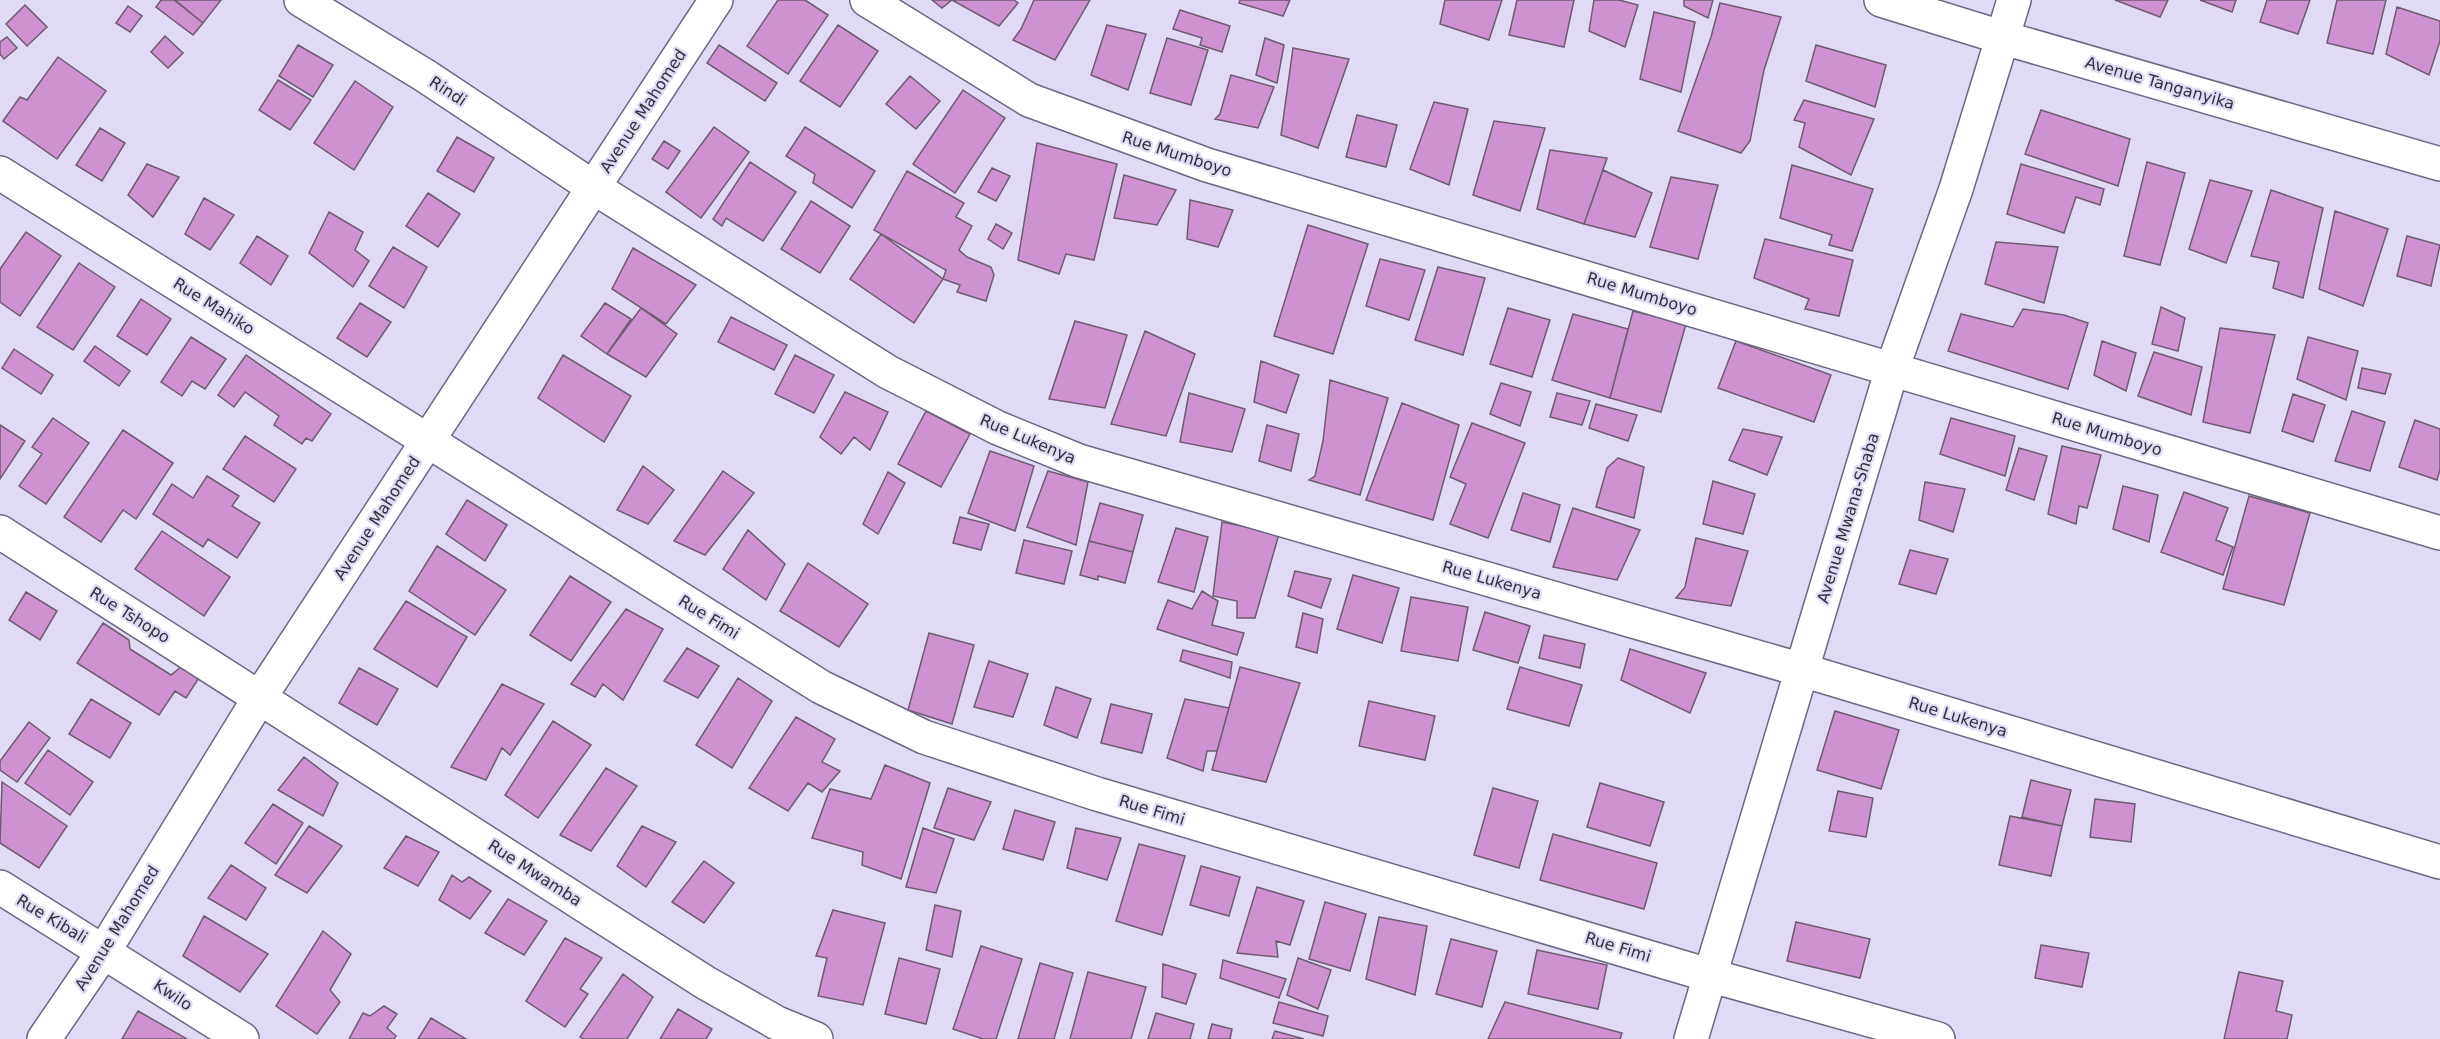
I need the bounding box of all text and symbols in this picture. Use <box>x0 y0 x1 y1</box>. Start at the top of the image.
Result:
street label: Avenue Mahomed <box>596 46 690 176</box>
street label: Avenue Tanganyika <box>2083 53 2237 113</box>
street label: Rindi <box>426 72 470 110</box>
street label: Rue Mumboyo <box>1120 127 1234 181</box>
street label: Rue Mumboyo <box>1585 268 1699 320</box>
street label: Rue Mahiko <box>170 274 258 338</box>
street label: Rue Mumboyo <box>2050 408 2164 460</box>
street label: Rue Lukenya <box>977 410 1079 468</box>
street label: Avenue Mwana-Shaba <box>1813 431 1883 605</box>
street label: Avenue Mahomed <box>330 453 424 583</box>
street label: Rue Lukenya <box>1440 557 1544 603</box>
street label: Rue Tshopo <box>86 583 174 647</box>
street label: Rue Fimi <box>675 591 743 643</box>
street label: Rue Lukenya <box>1906 693 2010 741</box>
street label: Rue Fimi <box>1117 791 1187 829</box>
street label: Rue Mwamba <box>485 836 585 910</box>
street label: Avenue Mahomed <box>71 862 163 994</box>
street label: Rue Kibali <box>13 890 91 948</box>
street label: Rue Fimi <box>1583 928 1653 966</box>
street label: Kwilo <box>150 976 196 1014</box>

